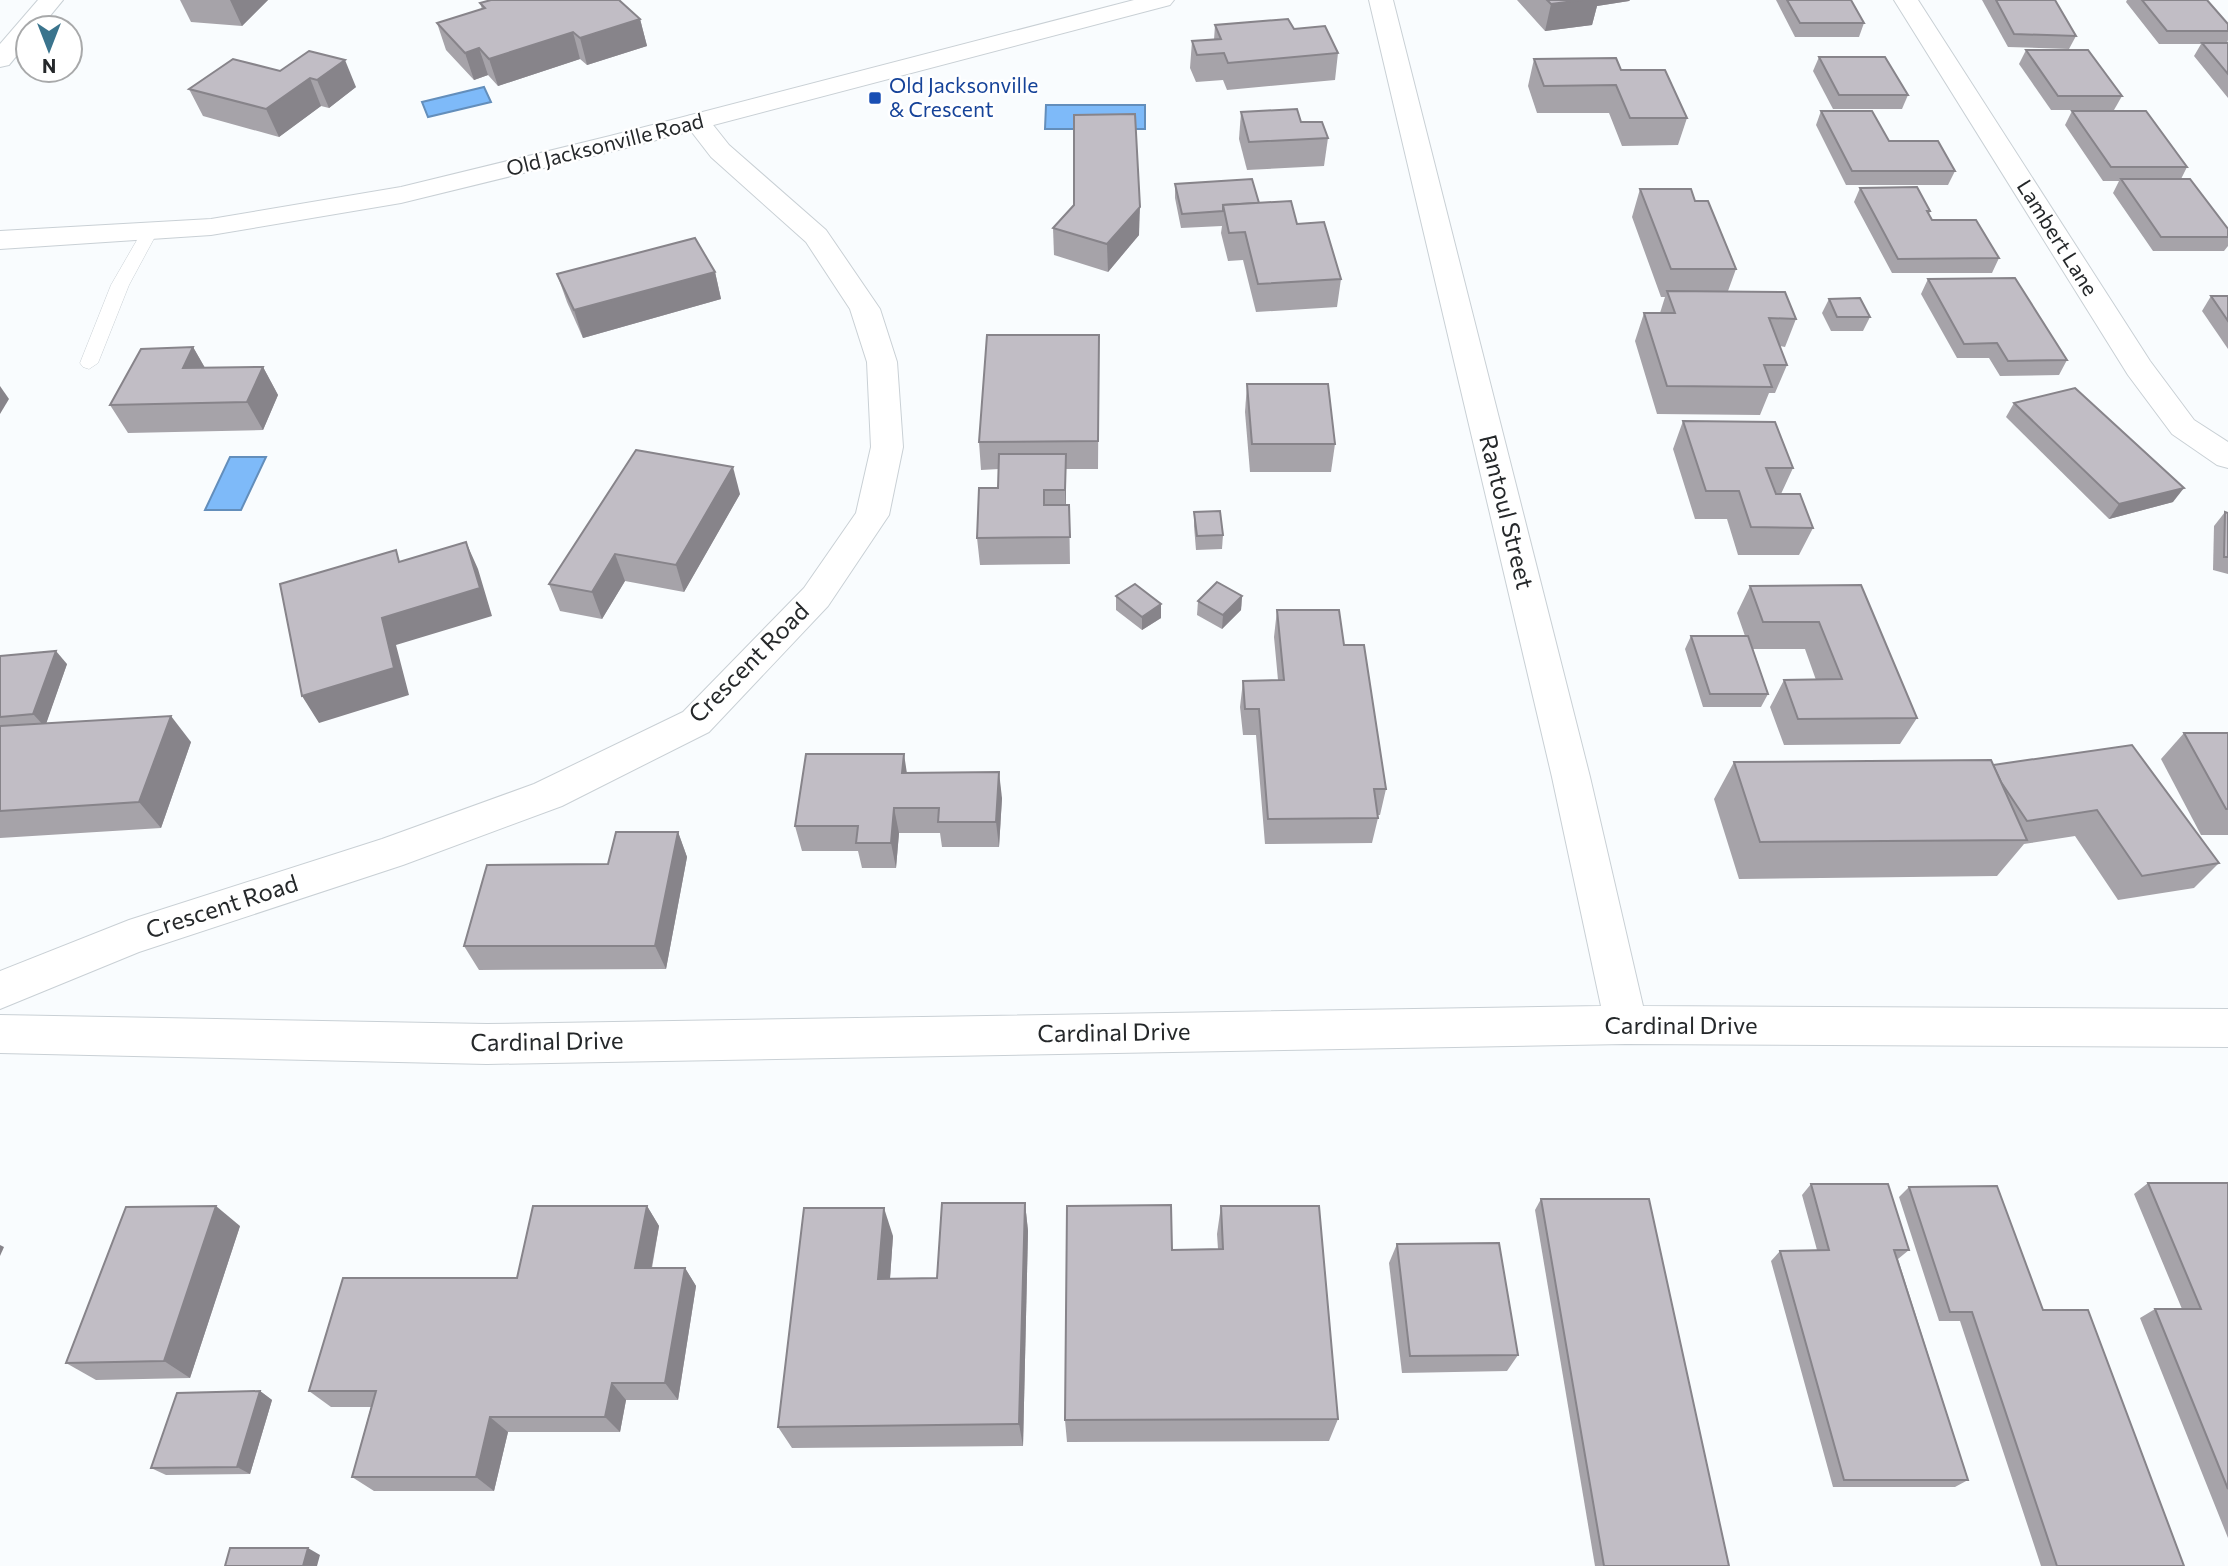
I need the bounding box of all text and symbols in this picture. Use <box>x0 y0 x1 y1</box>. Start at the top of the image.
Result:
north arrow <box>14 14 84 84</box>
text: N <box>42 55 56 78</box>
place label: Old Jacksonville & Crescent <box>889 72 1038 121</box>
marker: Old Jacksonville & Crescent <box>867 90 883 106</box>
street label: Old Jacksonville Road <box>503 107 706 180</box>
street label: Lambert Lane <box>2013 175 2104 300</box>
street label: Rantoul Street <box>1474 431 1541 592</box>
street label: Crescent Road <box>682 596 814 728</box>
street label: Crescent Road <box>142 867 301 944</box>
street label: Cardinal Drive <box>1604 1010 1758 1039</box>
street label: Cardinal Drive <box>1037 1016 1191 1047</box>
street label: Cardinal Drive <box>470 1025 624 1056</box>

